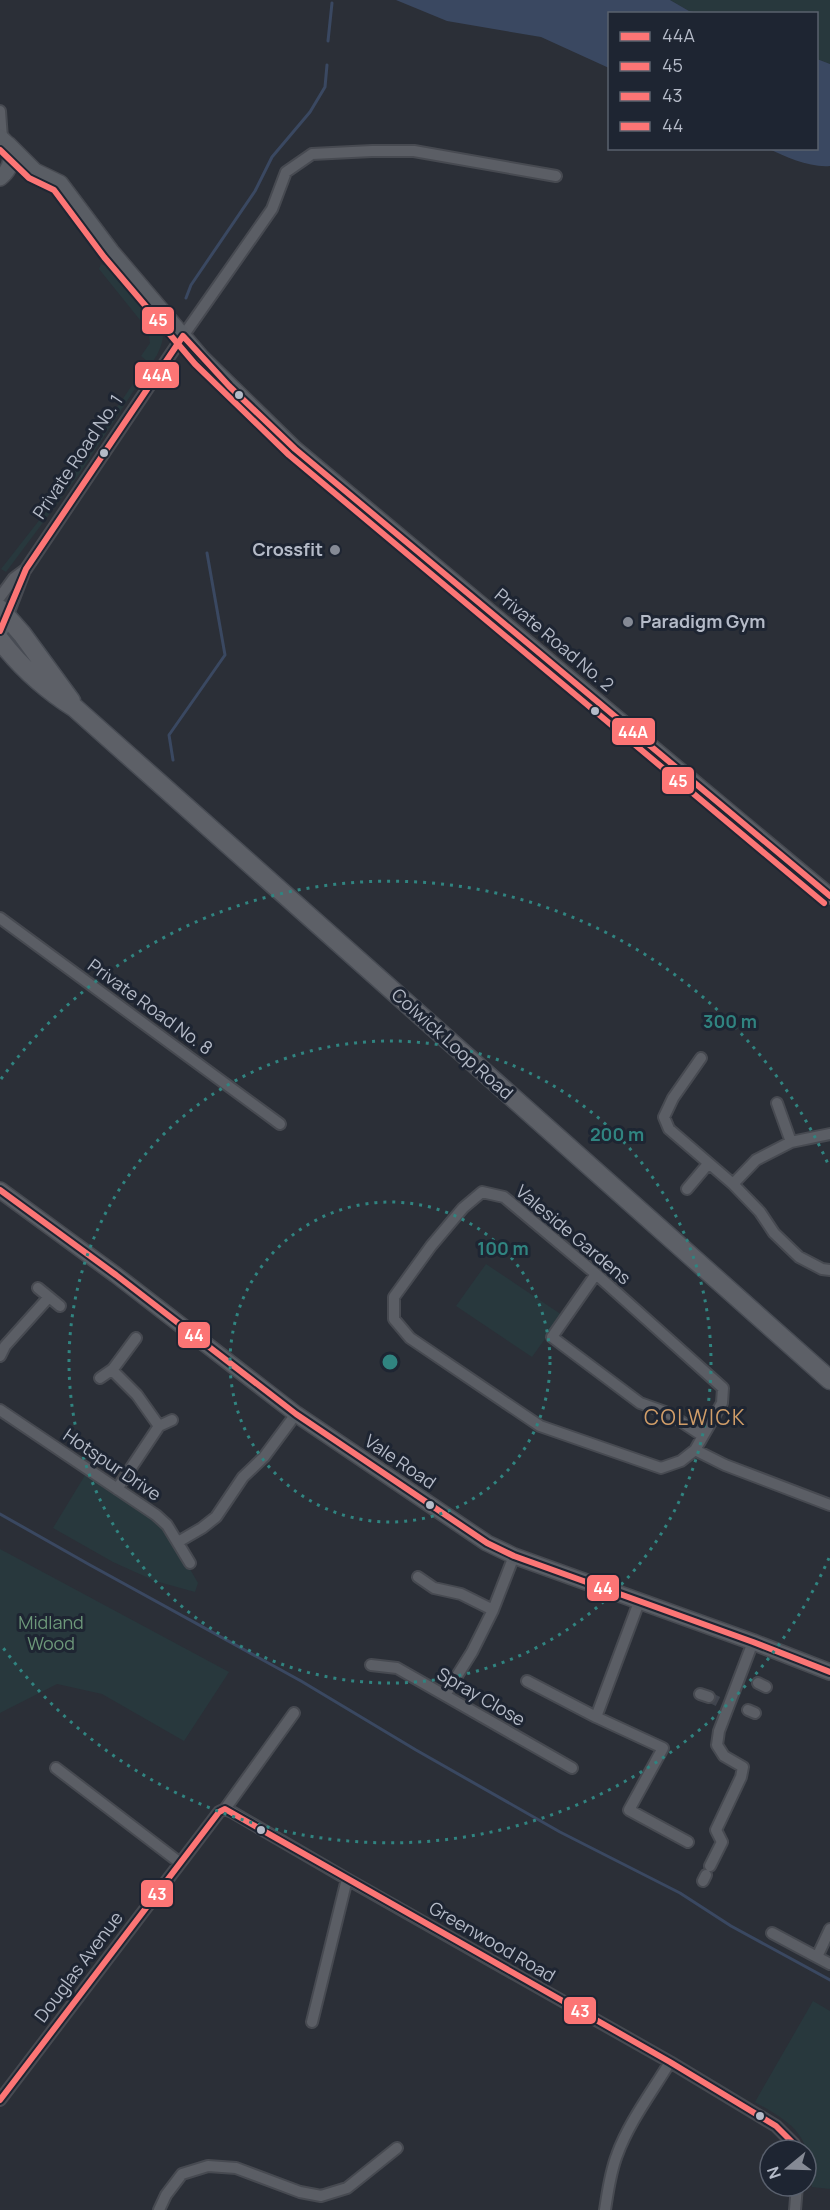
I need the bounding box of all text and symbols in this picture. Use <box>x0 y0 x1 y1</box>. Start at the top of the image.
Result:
legend <box>608 12 818 150</box>
text: 44A <box>662 23 696 47</box>
text: 45 <box>662 53 683 77</box>
text: 43 <box>662 83 683 107</box>
text: 44 <box>662 113 683 137</box>
line badge: 45 <box>141 306 175 335</box>
text: 45 <box>148 309 168 331</box>
line badge: 44A <box>134 361 180 389</box>
text: 44A <box>142 364 172 386</box>
unlabelled marker <box>233 389 245 401</box>
street label: Private Road No. 1 <box>27 390 128 523</box>
unlabelled marker <box>98 447 110 459</box>
place label: Crossfit <box>252 537 323 561</box>
marker: Crossfit <box>328 543 342 557</box>
street label: Private Road No. 2 <box>490 582 619 696</box>
place label: Paradigm Gym <box>640 609 765 633</box>
marker: Paradigm Gym <box>621 615 635 629</box>
unlabelled marker <box>589 705 601 717</box>
line badge: 44A <box>611 717 656 746</box>
text: 44A <box>618 721 648 743</box>
line badge: 45 <box>661 766 695 795</box>
text: 45 <box>668 770 688 792</box>
street label: Private Road No. 8 <box>83 953 218 1060</box>
street label: Colwick Loop Road <box>387 982 519 1104</box>
text: 300 m <box>703 1009 757 1033</box>
text: 200 m <box>590 1122 644 1146</box>
street label: Valeside Gardens <box>511 1179 636 1289</box>
text: 100 m <box>477 1236 529 1260</box>
line badge: 44 <box>177 1321 211 1349</box>
text: 44 <box>184 1324 204 1346</box>
centre of rings <box>380 1352 400 1372</box>
district label: COLWICK <box>644 1403 746 1431</box>
street label: Hotspur Drive <box>59 1423 166 1506</box>
street label: Vale Road <box>360 1429 441 1494</box>
unlabelled marker <box>424 1499 436 1511</box>
line badge: 44 <box>586 1574 620 1602</box>
text: 44 <box>593 1577 613 1599</box>
park label: Midland Wood <box>18 1610 84 1655</box>
street label: Spray Close <box>433 1661 530 1731</box>
unlabelled marker <box>255 1824 267 1836</box>
line badge: 43 <box>140 1879 174 1908</box>
text: 43 <box>147 1883 167 1905</box>
street label: Greenwood Road <box>425 1895 560 1987</box>
street label: Douglas Avenue <box>29 1906 128 2027</box>
line badge: 43 <box>563 1996 597 2025</box>
text: 43 <box>570 2000 590 2022</box>
unlabelled marker <box>754 2110 766 2122</box>
north arrow <box>758 2138 818 2198</box>
text: N <box>762 2164 786 2182</box>

